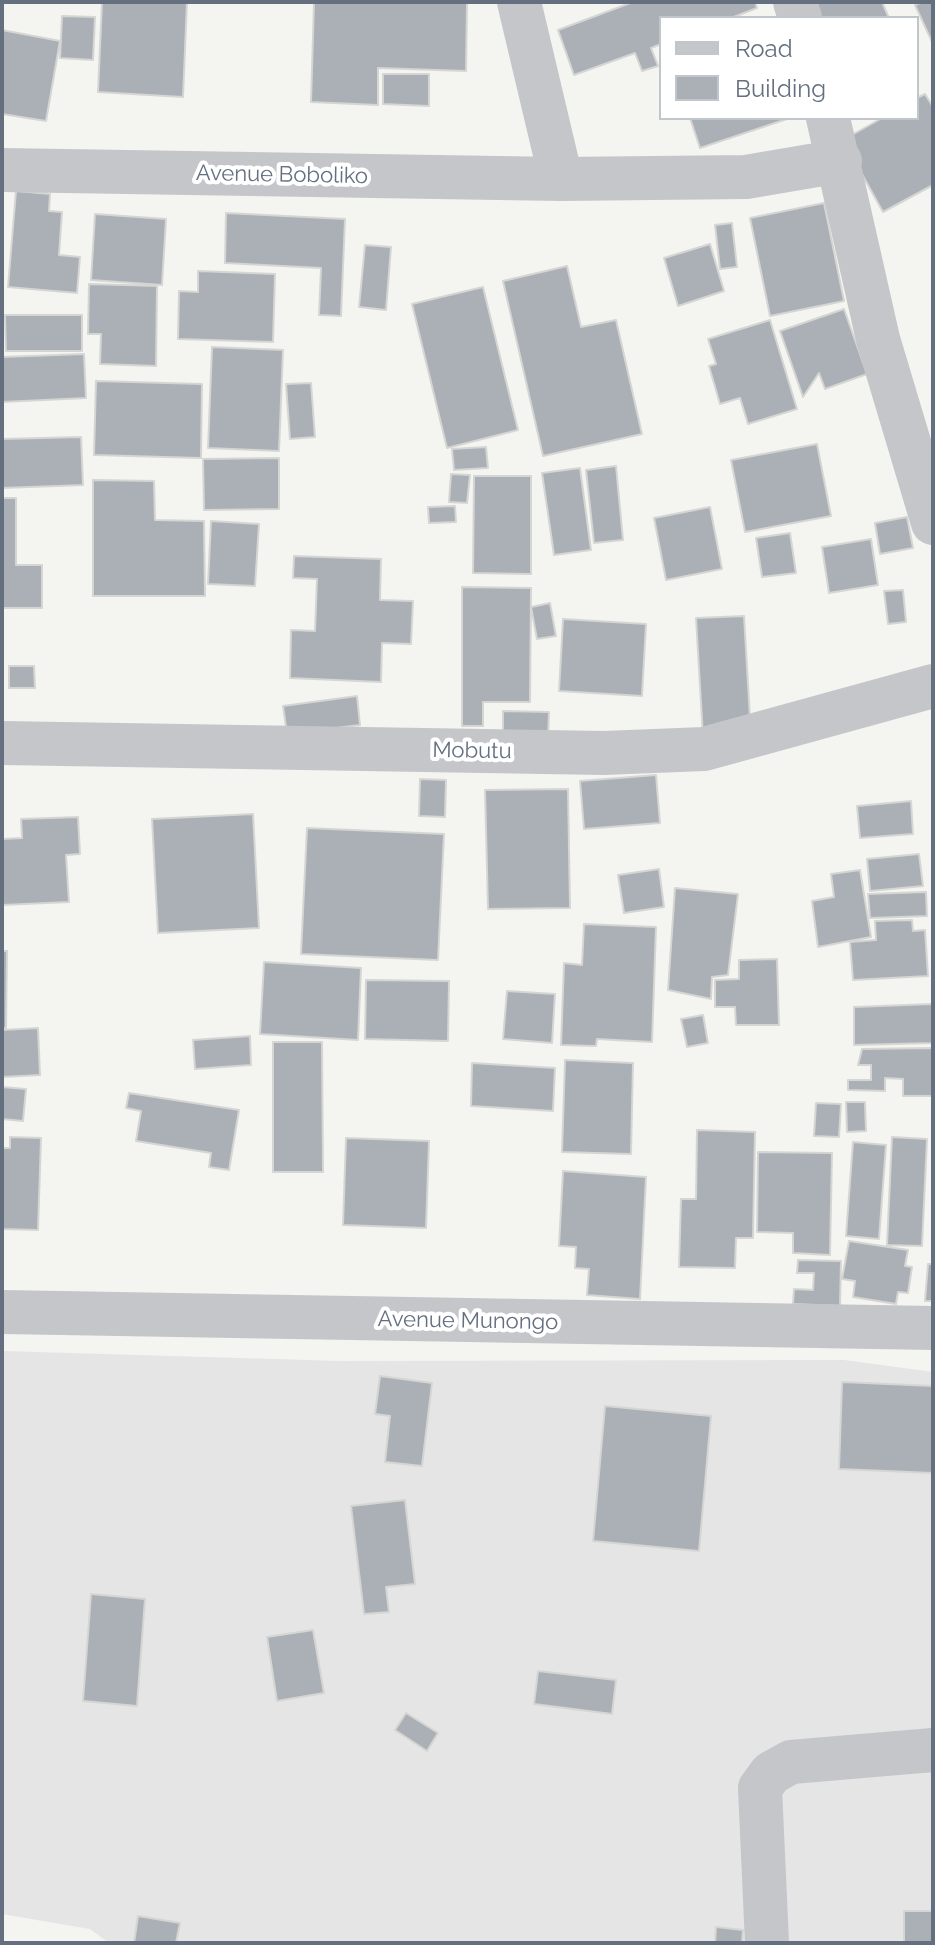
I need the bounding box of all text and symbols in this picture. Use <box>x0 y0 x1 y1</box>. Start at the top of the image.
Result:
legend <box>659 16 919 120</box>
text: Road <box>735 34 793 63</box>
text: Building <box>735 74 826 103</box>
street label: Avenue Boboliko <box>196 160 368 190</box>
street label: Mobutu <box>432 737 512 765</box>
street label: Avenue Munongo <box>377 1306 559 1336</box>

